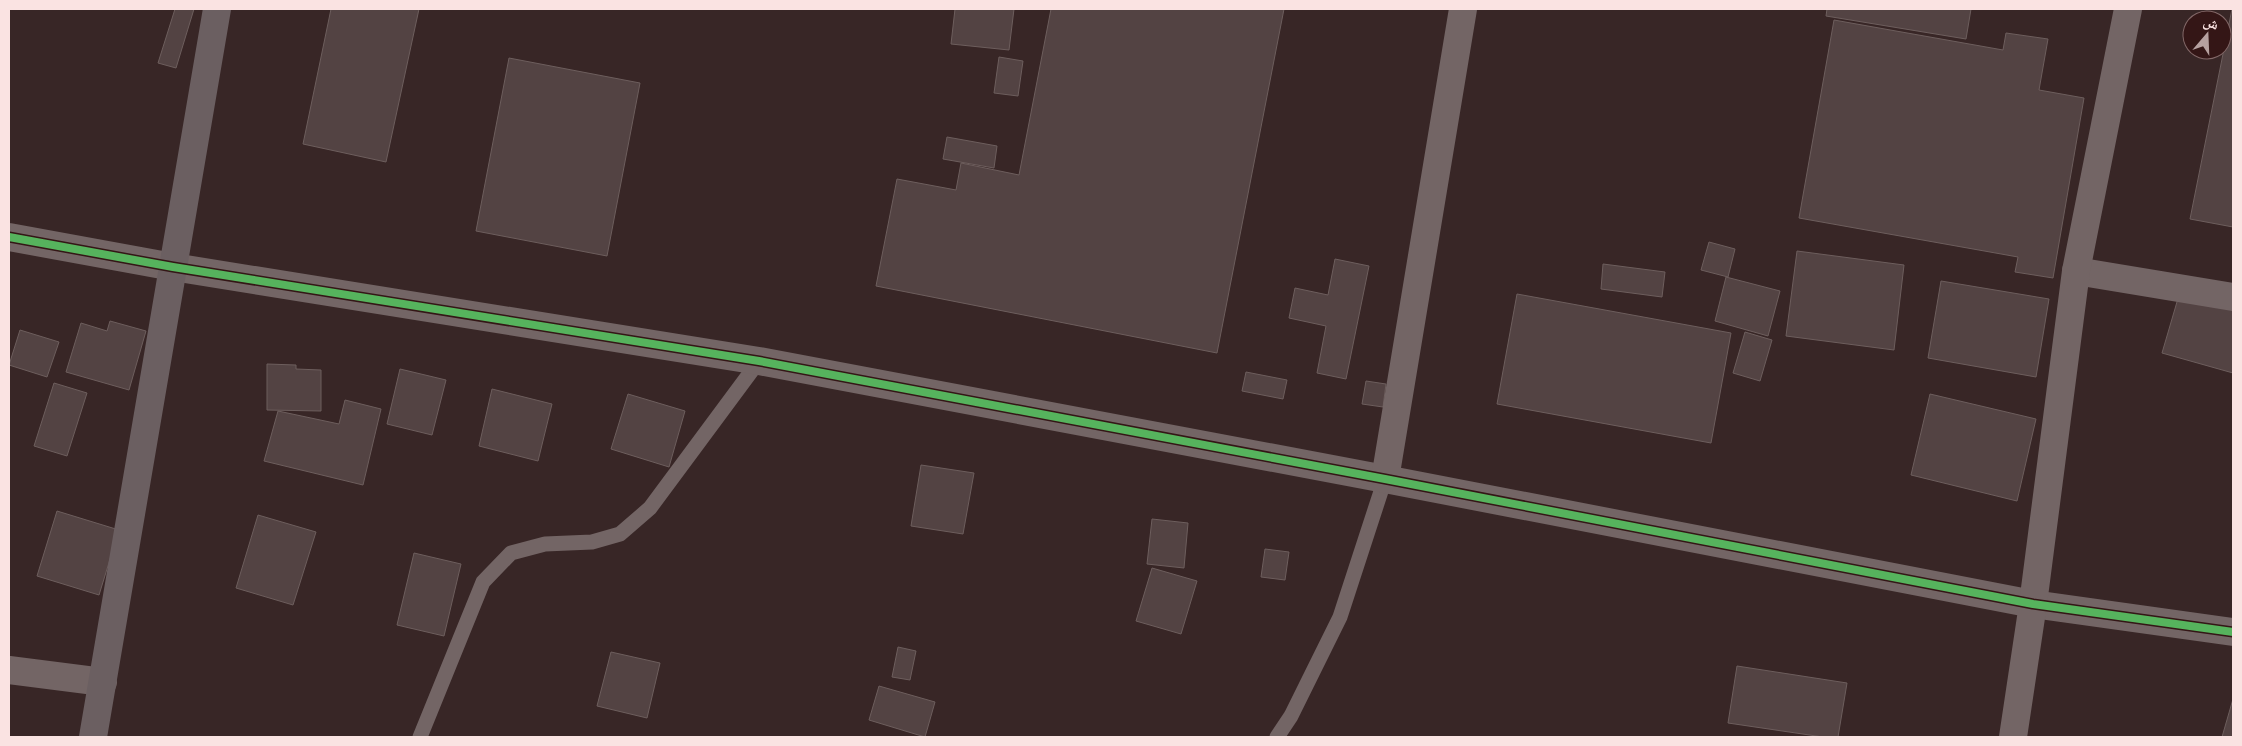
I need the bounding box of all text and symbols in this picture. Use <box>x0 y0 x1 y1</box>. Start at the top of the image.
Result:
north arrow <box>2182 10 2232 60</box>
text: ش <box>2201 12 2221 34</box>

